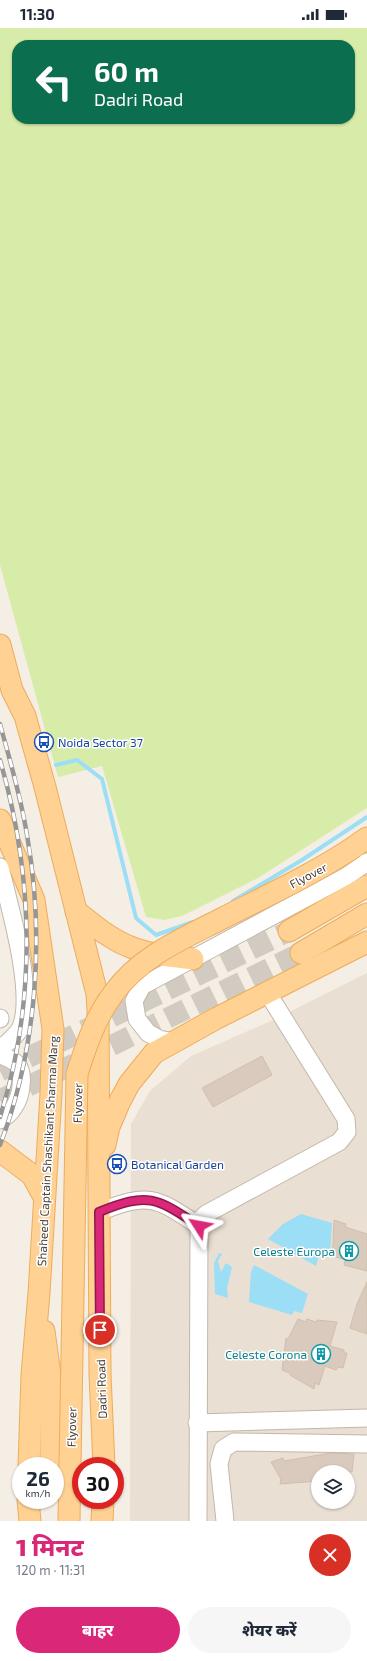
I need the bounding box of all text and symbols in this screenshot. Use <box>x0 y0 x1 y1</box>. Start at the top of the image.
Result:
text: 11:30 <box>20 5 55 23</box>
text: 60 m <box>94 54 159 88</box>
icon: left <box>28 56 80 108</box>
text: Dadri Road <box>94 88 183 110</box>
bus stop icon: Noida Sector 37 <box>33 731 55 753</box>
place label: Noida Sector 37 <box>58 735 143 749</box>
street label: Flyover <box>287 859 329 891</box>
street label: Shaheed Captain Shashikant Sharma Marg <box>34 1035 60 1266</box>
street label: Flyover <box>70 1083 84 1123</box>
bus stop icon: Botanical Garden <box>106 1153 128 1175</box>
place label: Botanical Garden <box>131 1157 224 1171</box>
position arrow <box>178 1205 220 1247</box>
building icon: Celeste Europa <box>338 1240 360 1262</box>
place label: Celeste Europa <box>253 1244 335 1258</box>
pin <box>83 1313 117 1347</box>
icon: arrive <box>89 1319 111 1341</box>
building icon: Celeste Corona <box>310 1343 332 1365</box>
place label: Celeste Corona <box>225 1347 307 1361</box>
street label: Dadri Road <box>93 1359 109 1419</box>
street label: Flyover <box>64 1407 78 1447</box>
speed limit sign: 30 <box>72 1457 124 1509</box>
map controls <box>311 1465 355 1509</box>
button: layers <box>311 1465 355 1509</box>
text: 26 <box>26 1466 50 1490</box>
text: km/h <box>26 1487 50 1499</box>
text: 1 मिनट <box>16 1532 84 1561</box>
button: close <box>309 1534 351 1576</box>
text: 120 m · 11:31 <box>16 1562 85 1578</box>
button: बाहर <box>16 1607 180 1653</box>
button: शेयर करें <box>188 1607 351 1653</box>

